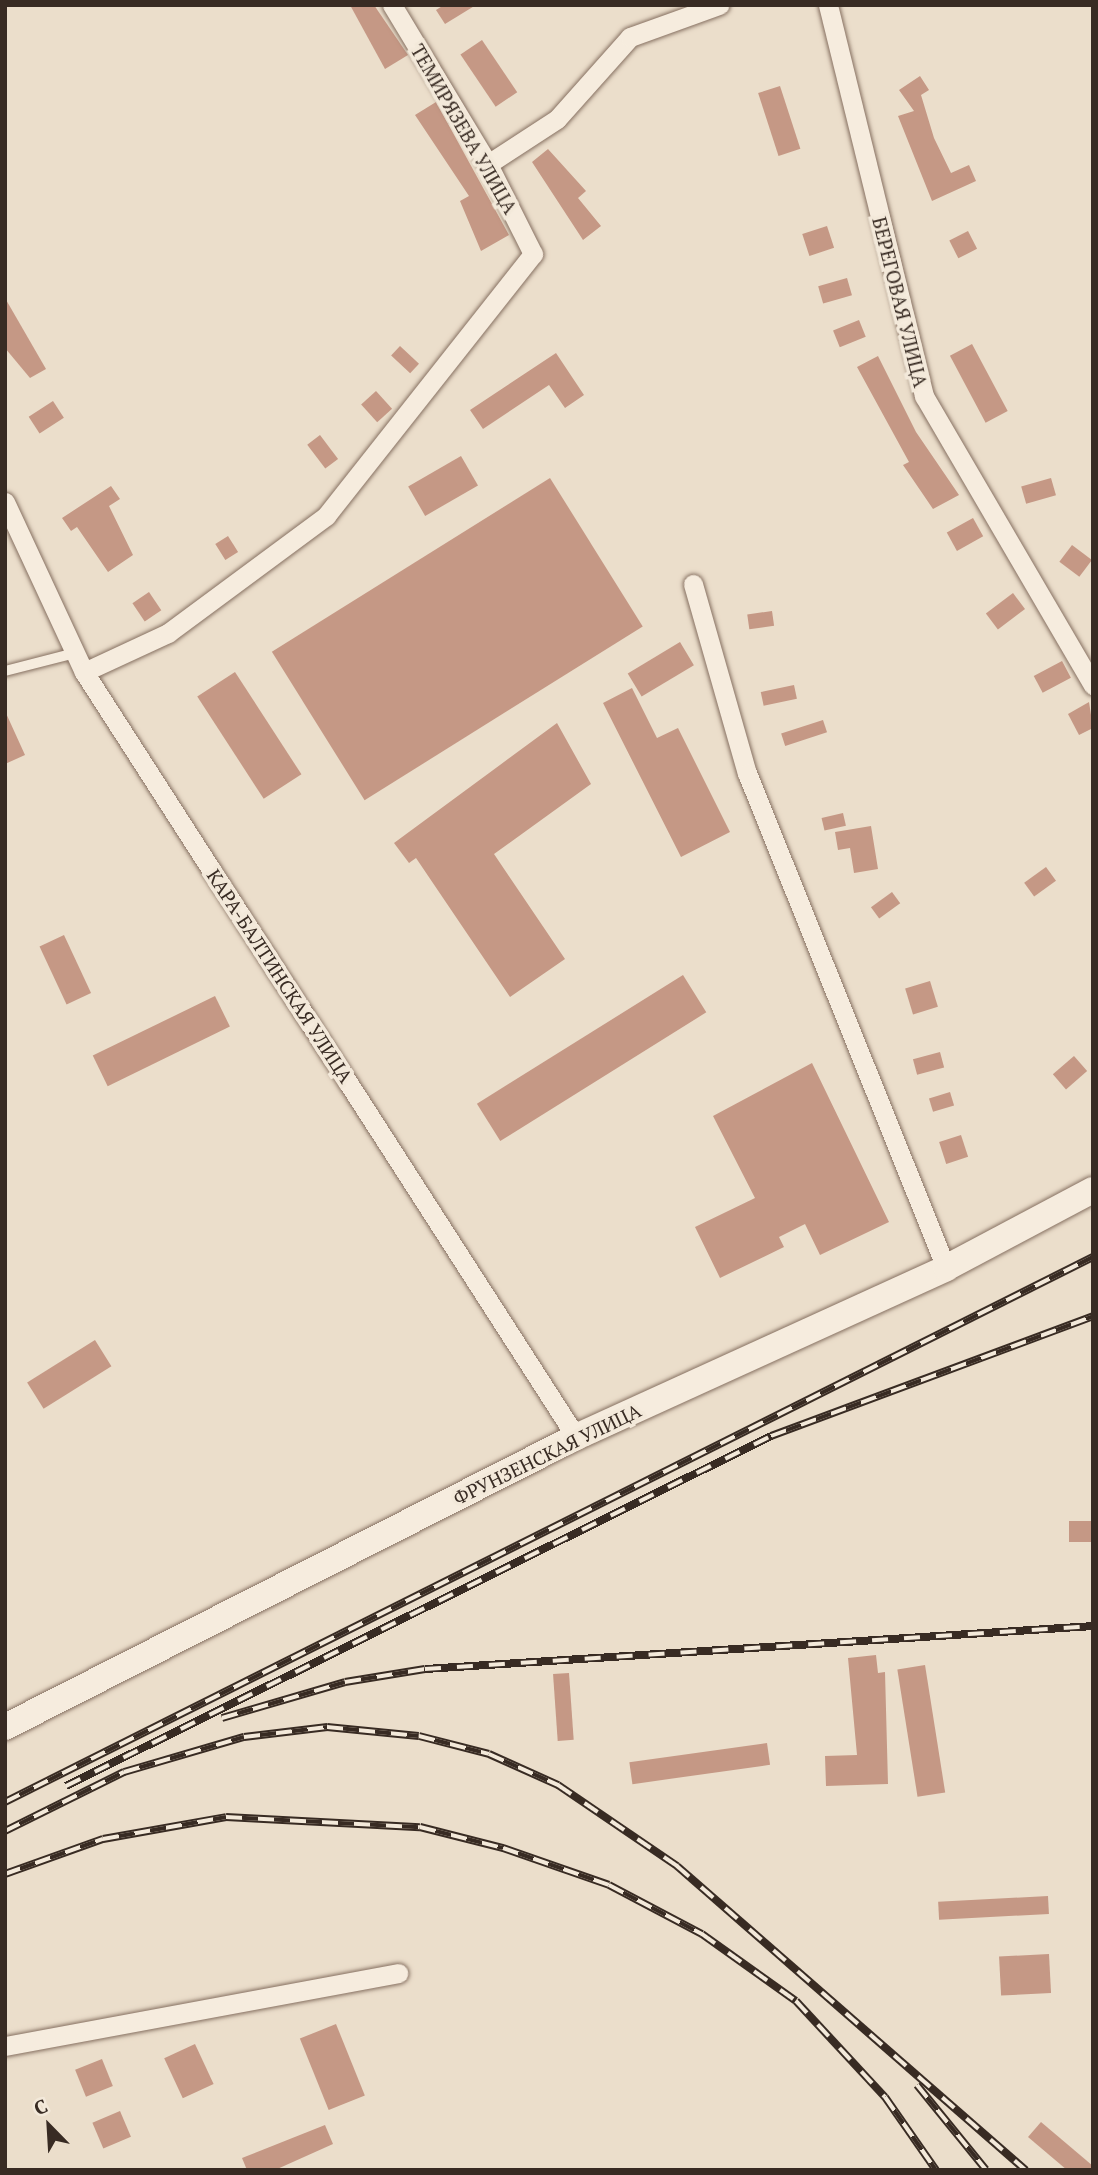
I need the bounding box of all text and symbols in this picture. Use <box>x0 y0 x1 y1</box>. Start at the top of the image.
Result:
street label: ТЕМИРЯЗЕВА УЛИЦА <box>406 40 522 218</box>
street label: БЕРЕГОВАЯ УЛИЦА <box>868 214 932 390</box>
street label: КАРА-БАЛТИНСКАЯ УЛИЦА <box>202 865 358 1087</box>
street label: ФРУНЗЕНСКАЯ УЛИЦА <box>449 1399 645 1509</box>
north arrow <box>14 2091 84 2161</box>
text: С <box>30 2092 51 2120</box>

